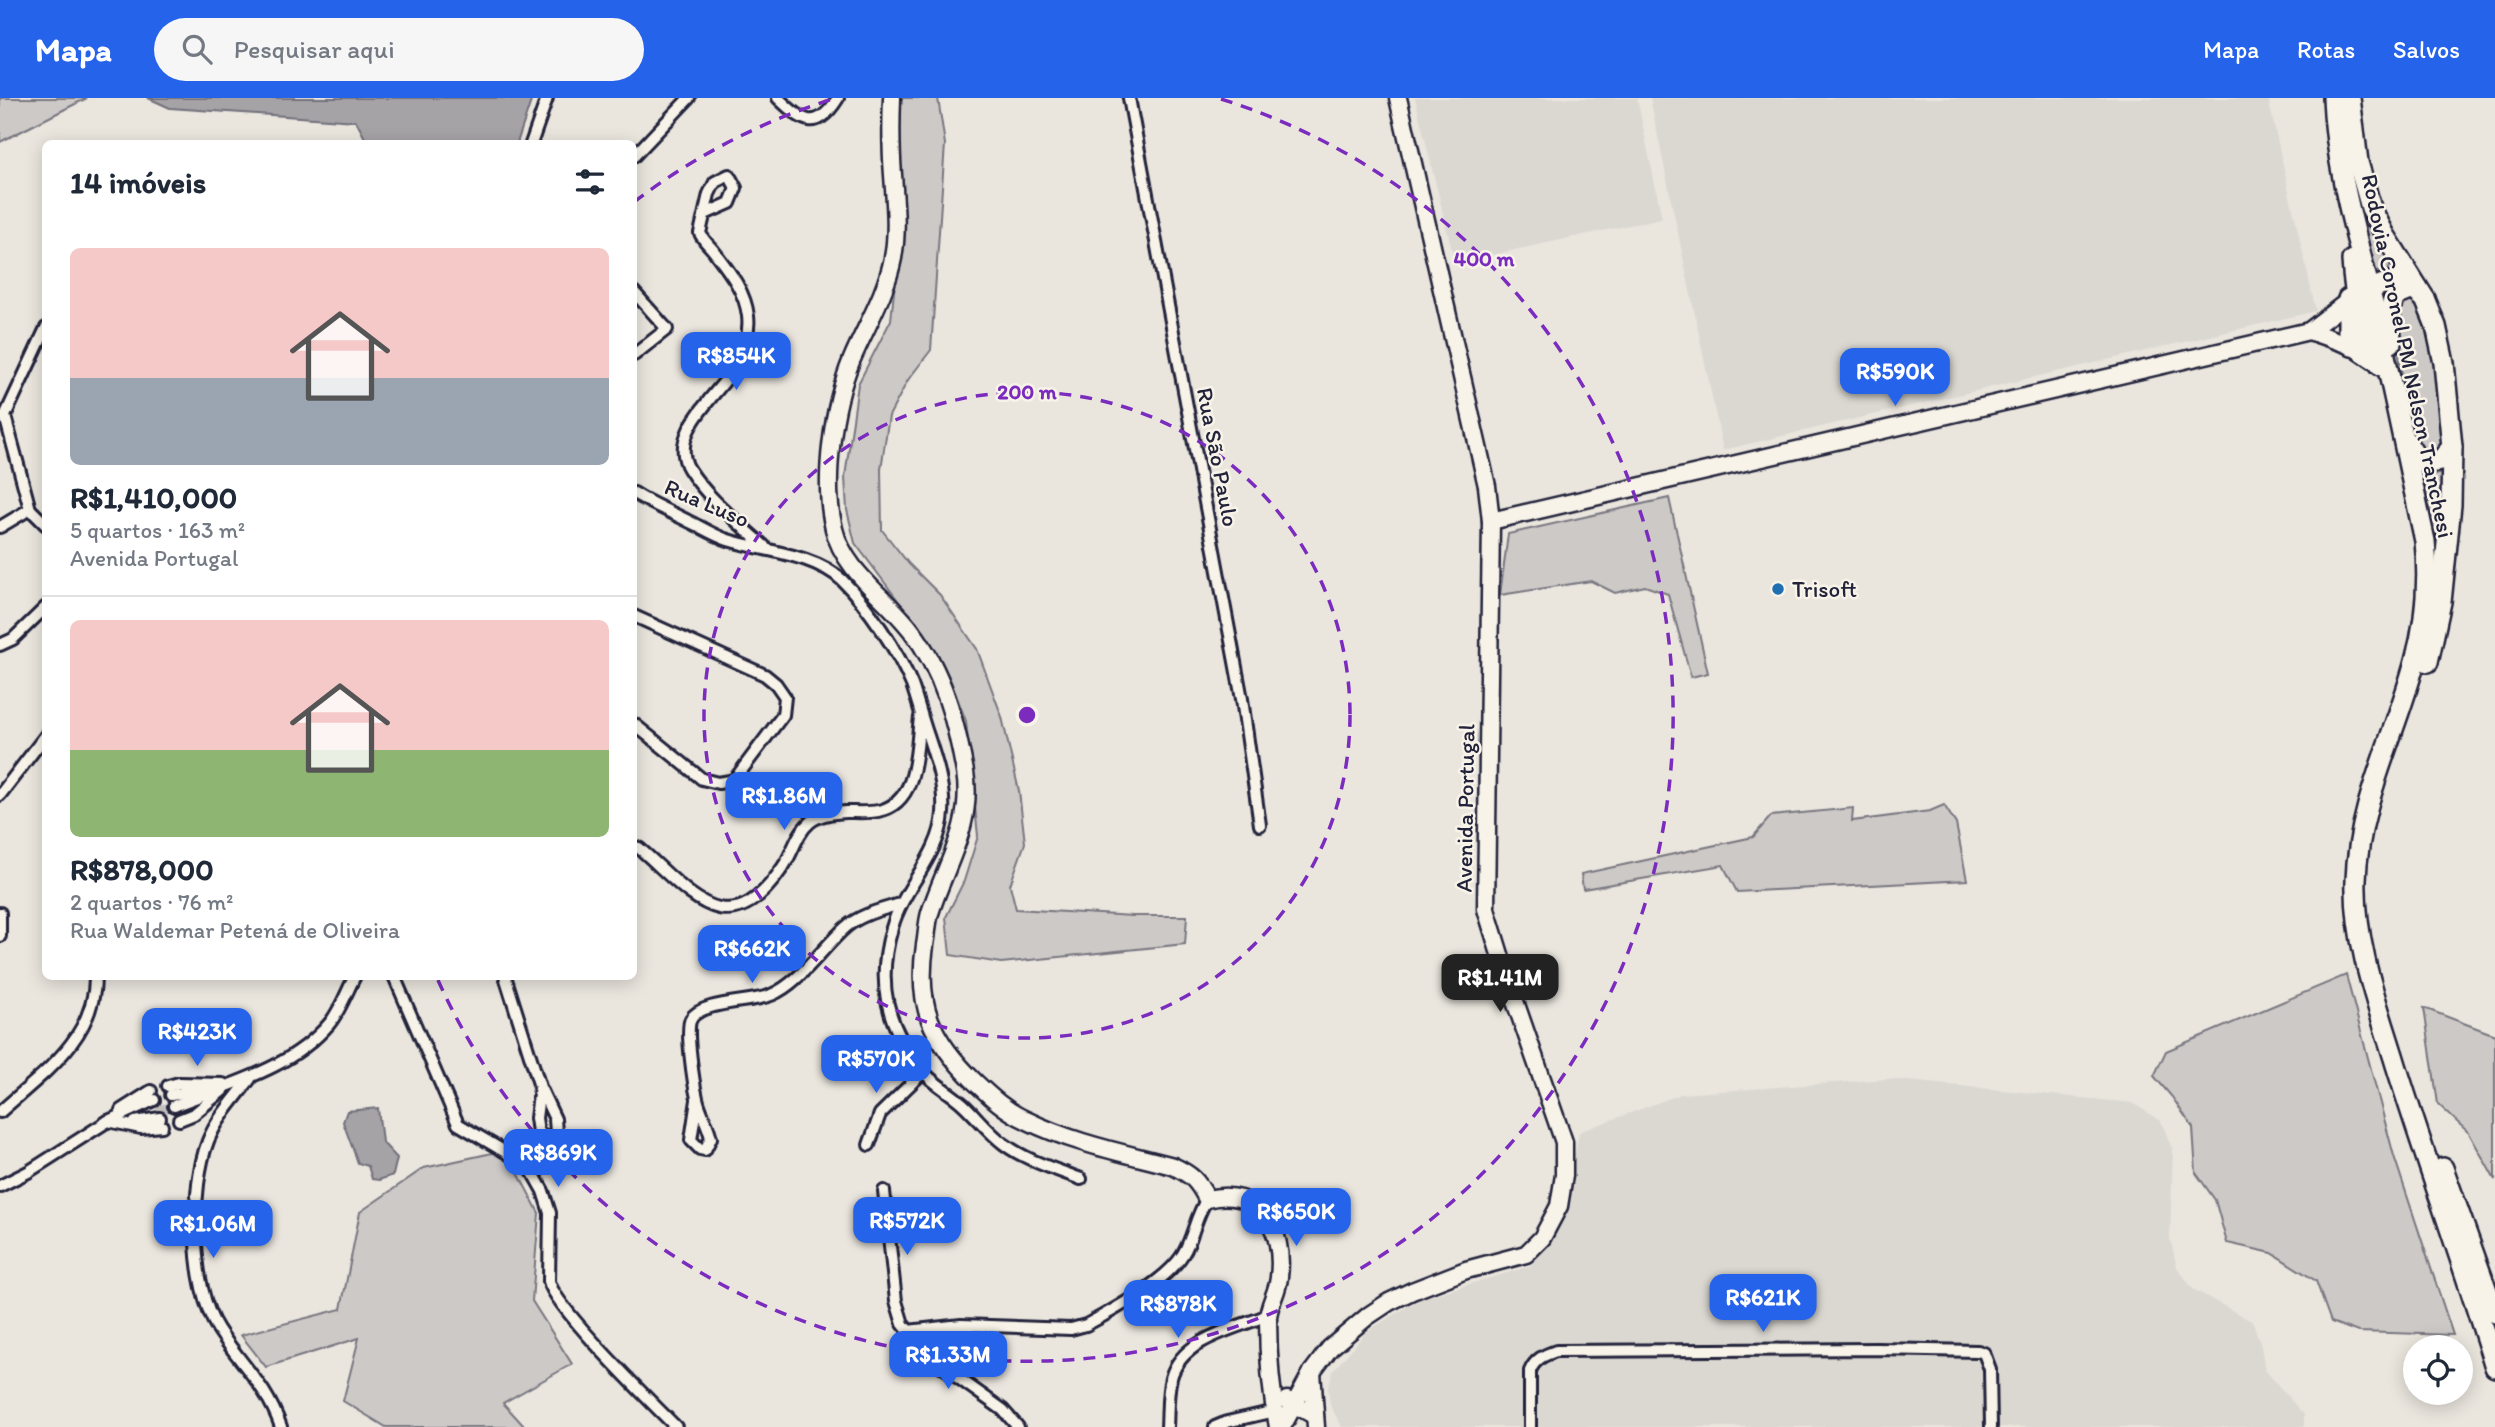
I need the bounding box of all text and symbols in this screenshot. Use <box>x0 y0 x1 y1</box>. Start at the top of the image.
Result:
search box <box>154 18 644 81</box>
text: Mapa <box>35 30 112 69</box>
icon: search <box>178 30 216 68</box>
text: Pesquisar aqui <box>234 33 395 65</box>
text: Mapa <box>2203 35 2259 64</box>
text: Rotas <box>2297 35 2355 64</box>
text: Salvos <box>2393 35 2460 64</box>
icon: filters <box>571 163 609 201</box>
text: 14 imóveis <box>70 164 206 201</box>
street label: Rodovia Coronel PM Nelson Tranchesi <box>2356 171 2460 541</box>
text: 400 m <box>1454 246 1515 271</box>
icon: home <box>277 293 403 419</box>
pin: R$854K <box>679 332 793 392</box>
text: R$854K <box>697 341 775 369</box>
pin: R$590K <box>1838 348 1952 408</box>
text: R$590K <box>1856 357 1934 385</box>
text: 200 m <box>997 379 1057 404</box>
street label: Rua São Paulo <box>1191 385 1245 529</box>
street label: Rua Luso <box>660 473 754 533</box>
text: R$1,410,000 <box>70 479 237 516</box>
text: 5 quartos · 163 m² <box>70 516 245 544</box>
text: Avenida Portugal <box>70 544 239 572</box>
place label: Trisoft <box>1792 575 1857 603</box>
marker: Trisoft <box>1770 581 1786 597</box>
icon: home <box>277 665 403 791</box>
centre of rings <box>1015 703 1039 727</box>
street label: Avenida Portugal <box>1450 723 1480 893</box>
pin: R$1.86M <box>719 772 849 832</box>
text: R$1.86M <box>741 781 827 809</box>
text: R$878,000 <box>70 851 214 888</box>
text: 2 quartos · 76 m² <box>70 888 233 916</box>
text: Rua Waldemar Petená de Oliveira <box>70 916 400 944</box>
pin: R$662K <box>695 926 809 985</box>
text: R$662K <box>714 934 790 962</box>
pin: R$1.41M <box>1435 954 1565 1014</box>
text: R$1.41M <box>1458 963 1542 991</box>
pin: R$423K <box>140 1009 254 1068</box>
text: R$423K <box>158 1017 236 1045</box>
pin: R$570K <box>819 1035 933 1095</box>
text: R$570K <box>837 1044 915 1072</box>
pin: R$869K <box>501 1130 615 1189</box>
text: R$869K <box>520 1138 596 1166</box>
pin: R$650K <box>1239 1188 1353 1248</box>
text: R$650K <box>1257 1197 1335 1225</box>
pin: R$572K <box>850 1198 964 1257</box>
pin: R$1.06M <box>148 1200 278 1260</box>
text: R$572K <box>869 1206 945 1234</box>
text: R$1.06M <box>170 1209 256 1237</box>
pin: R$621K <box>1706 1274 1820 1334</box>
pin: R$878K <box>1121 1280 1235 1340</box>
text: R$621K <box>1726 1283 1800 1311</box>
text: R$878K <box>1140 1289 1216 1317</box>
pin: R$1.33M <box>883 1332 1013 1391</box>
map controls <box>2403 1335 2473 1405</box>
button: locate <box>2403 1335 2473 1405</box>
text: R$1.33M <box>905 1340 991 1368</box>

